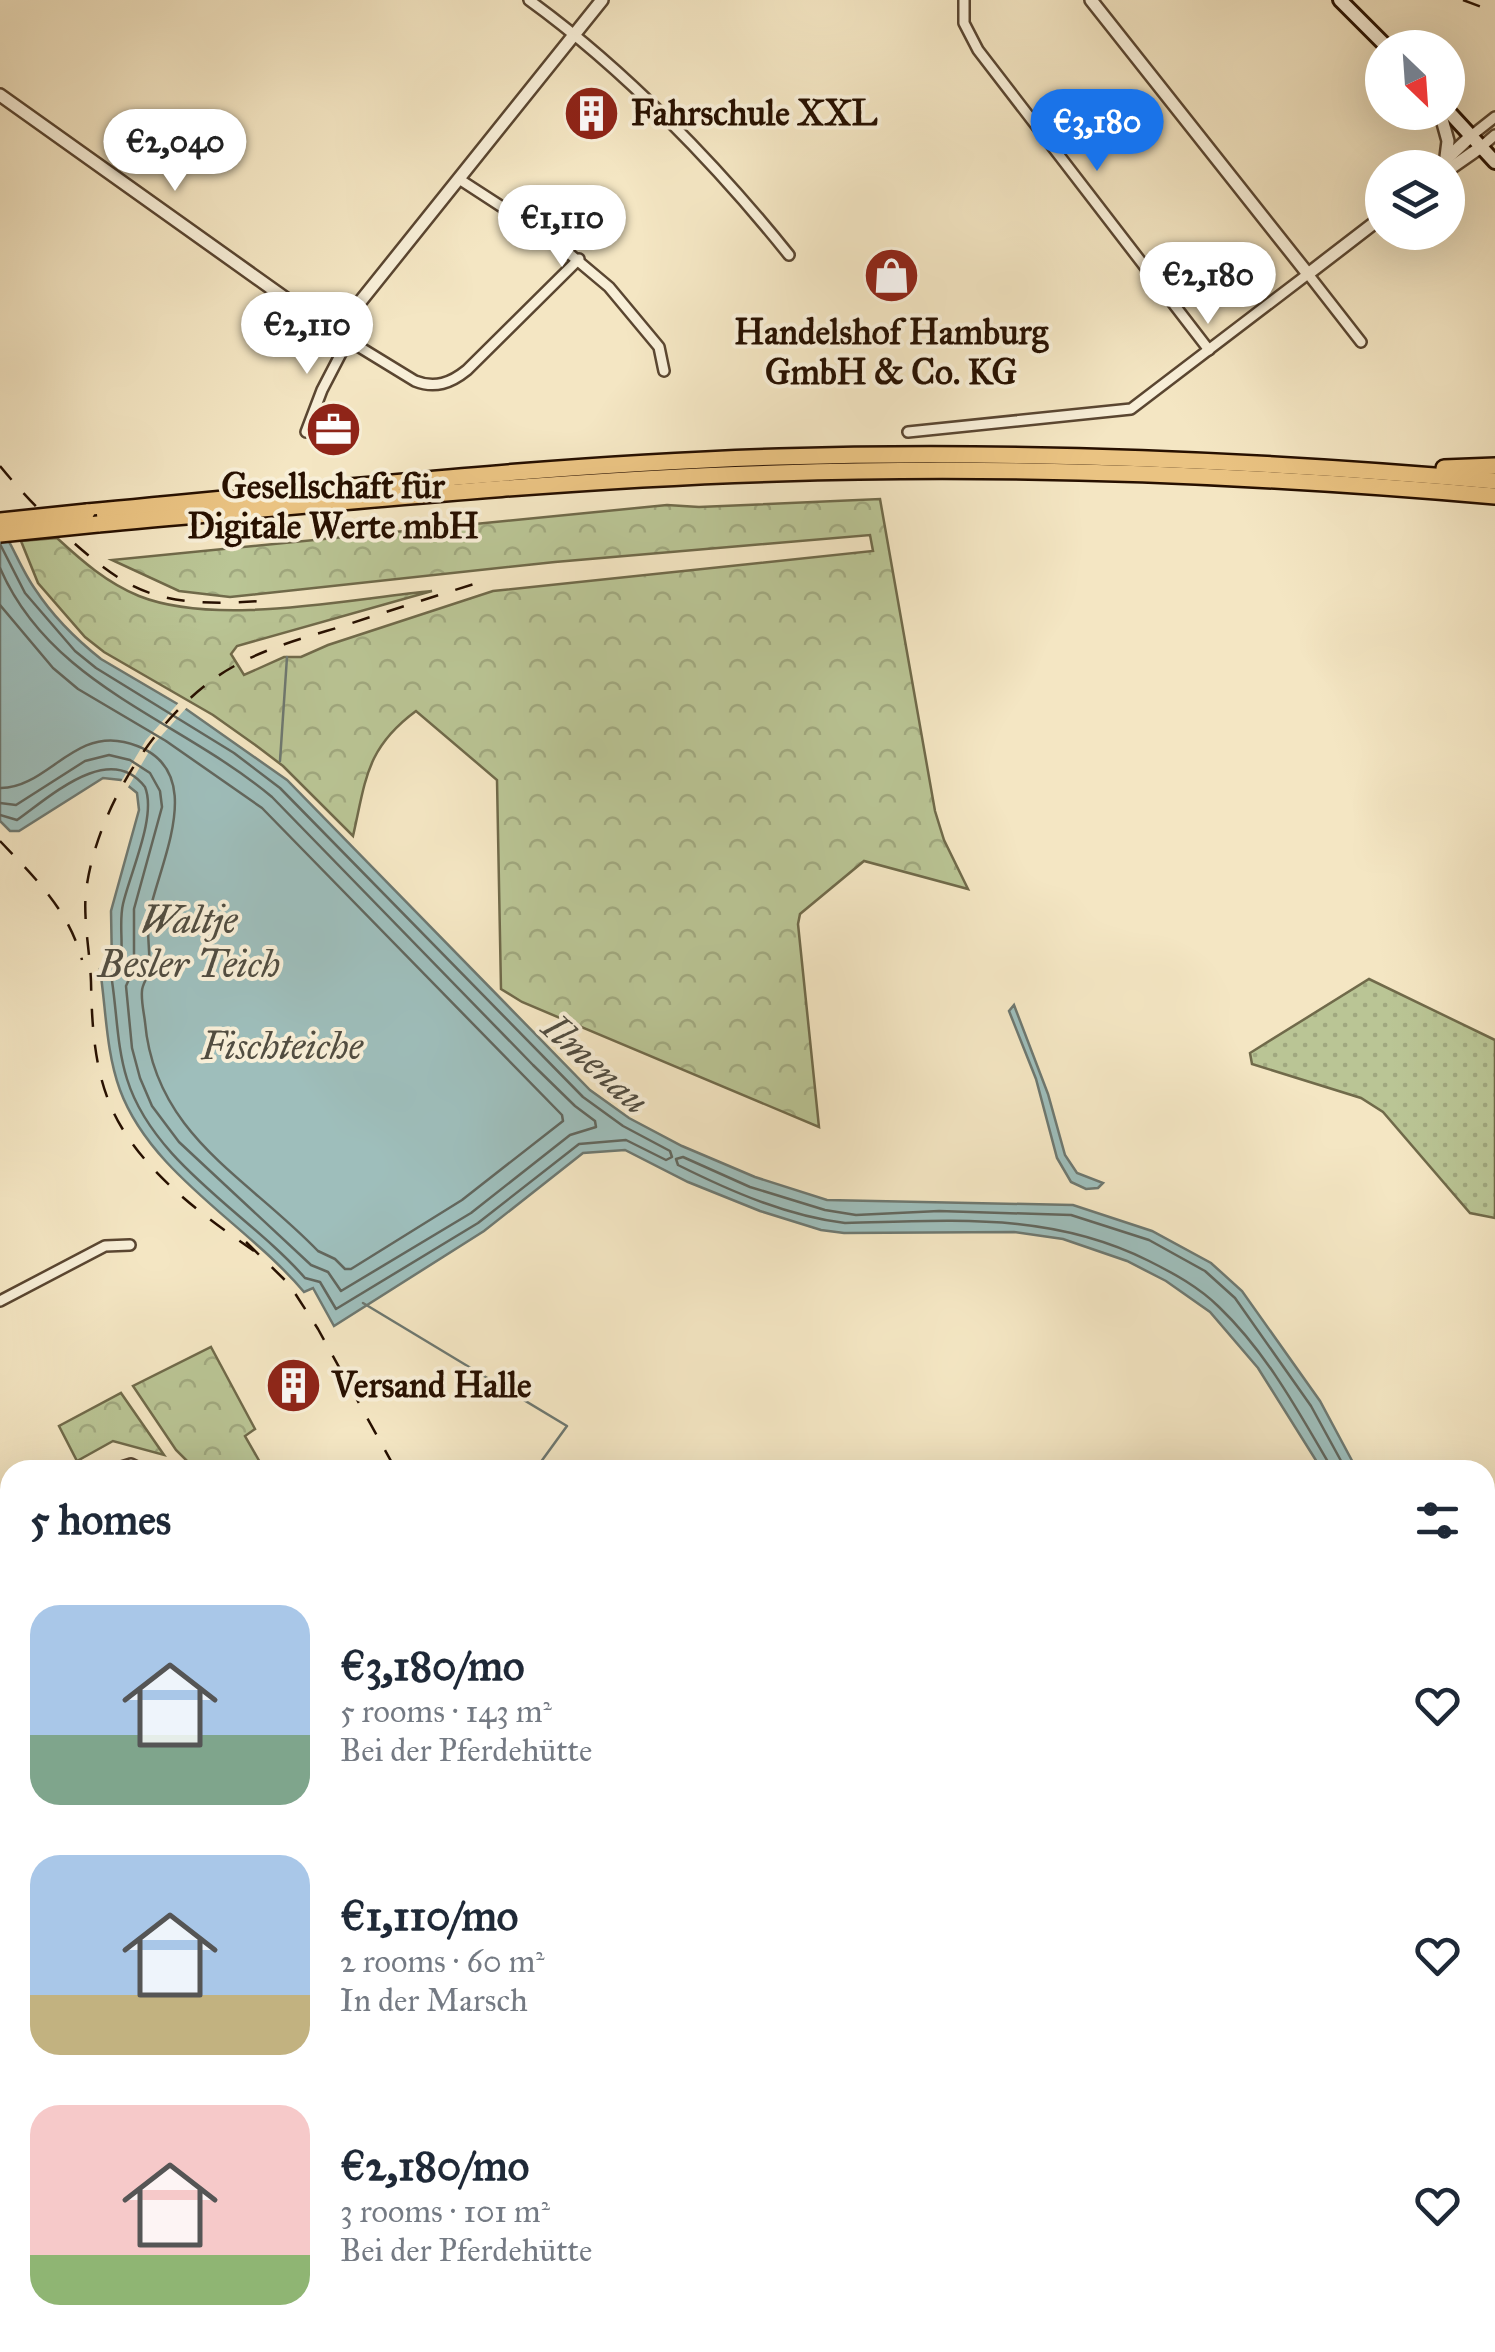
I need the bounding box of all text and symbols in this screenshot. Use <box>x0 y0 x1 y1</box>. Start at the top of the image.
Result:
north arrow <box>1365 30 1465 130</box>
map controls <box>1365 30 1465 250</box>
building icon: Fahrschule XXL <box>562 83 622 143</box>
pin: €3,180 <box>1016 89 1178 174</box>
place label: Fahrschule XXL <box>631 92 878 135</box>
text: €3,180 <box>1053 102 1141 141</box>
pin: €2,040 <box>94 109 256 194</box>
text: €2,040 <box>125 122 225 161</box>
button: layers <box>1365 150 1465 250</box>
pin: €1,110 <box>481 185 643 270</box>
text: €1,110 <box>520 198 604 237</box>
pin: €2,180 <box>1127 242 1289 327</box>
shop icon: Handelshof Hamburg GmbH & Co. KG <box>861 246 921 306</box>
text: €2,180 <box>1162 255 1254 294</box>
pin: €2,110 <box>226 292 388 377</box>
text: €2,110 <box>263 305 351 344</box>
place label: Handelshof Hamburg GmbH & Co. KG <box>734 311 1050 394</box>
office icon: Gesellschaft für Digitale Werte mbH <box>303 400 363 460</box>
place label: Gesellschaft für Digitale Werte mbH <box>187 465 479 548</box>
water label: Waltje Besler Teich <box>96 897 280 987</box>
water label: Ilmenau <box>532 1003 659 1124</box>
water label: Fischteiche <box>200 1023 364 1069</box>
building icon: Versand Halle <box>263 1355 323 1415</box>
place label: Versand Halle <box>331 1364 532 1407</box>
icon: filters <box>1410 1493 1465 1548</box>
text: 5 homes <box>30 1494 171 1546</box>
text: €3,180/mo <box>340 1640 524 1692</box>
icon: home <box>110 1645 230 1765</box>
icon: heart <box>1410 1678 1465 1733</box>
text: 5 rooms · 143 m² <box>340 1692 552 1731</box>
text: Bei der Pferdehütte <box>340 1731 592 1770</box>
text: €1,110/mo <box>340 1890 518 1942</box>
icon: home <box>110 1895 230 2015</box>
icon: heart <box>1410 1928 1465 1983</box>
text: 2 rooms · 60 m² <box>340 1942 545 1981</box>
text: In der Marsch <box>340 1981 528 2020</box>
text: €2,180/mo <box>340 2140 529 2192</box>
icon: home <box>110 2145 230 2265</box>
icon: heart <box>1410 2178 1465 2233</box>
text: 3 rooms · 101 m² <box>340 2192 550 2231</box>
text: Bei der Pferdehütte <box>340 2231 592 2270</box>

